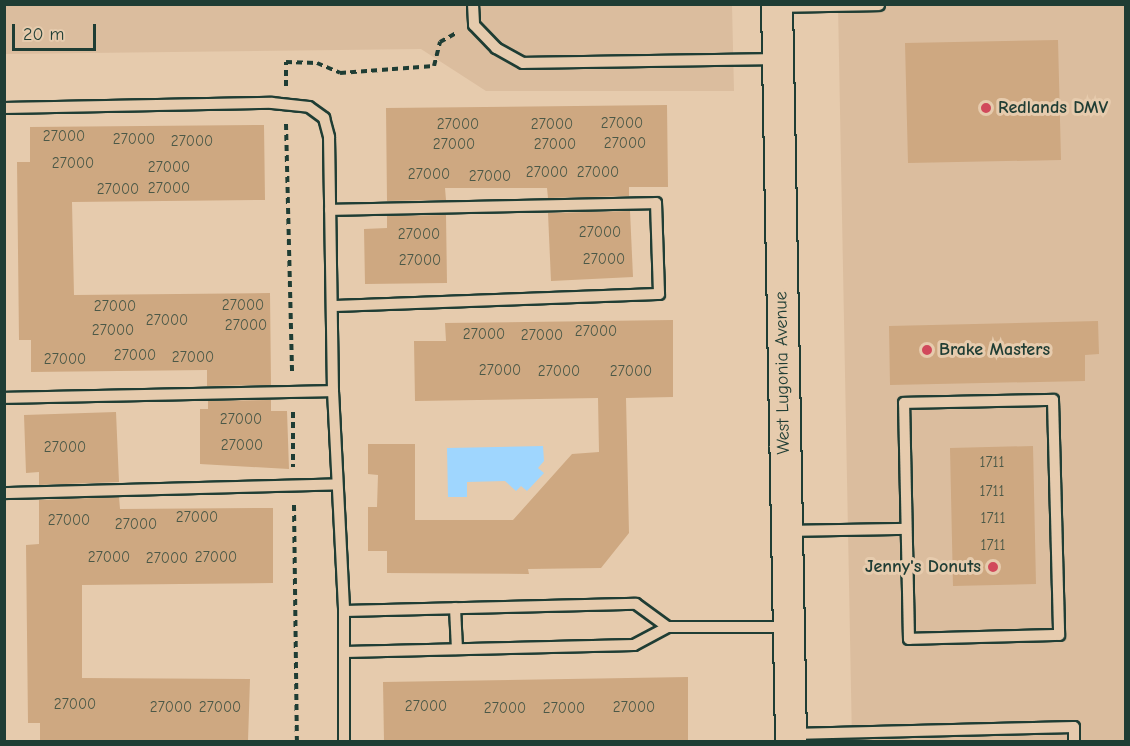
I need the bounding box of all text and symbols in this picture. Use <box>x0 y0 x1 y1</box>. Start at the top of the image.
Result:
scale bar <box>15 12 99 50</box>
text: 20 m <box>23 24 64 45</box>
place label: Redlands DMV <box>998 97 1108 119</box>
marker: Redlands DMV <box>979 101 993 115</box>
house number: 27000 <box>601 115 643 133</box>
house number: 27000 <box>437 116 479 134</box>
house number: 27000 <box>531 116 573 134</box>
house number: 27000 <box>43 128 85 146</box>
house number: 27000 <box>113 131 155 149</box>
house number: 27000 <box>171 133 213 151</box>
house number: 27000 <box>604 135 646 153</box>
house number: 27000 <box>433 136 475 154</box>
house number: 27000 <box>534 136 576 154</box>
house number: 27000 <box>52 155 94 173</box>
house number: 27000 <box>148 159 190 177</box>
house number: 27000 <box>526 164 568 182</box>
house number: 27000 <box>577 164 619 182</box>
house number: 27000 <box>408 166 450 184</box>
house number: 27000 <box>469 168 511 186</box>
house number: 27000 <box>148 180 190 198</box>
house number: 27000 <box>97 181 139 199</box>
house number: 27000 <box>579 224 621 242</box>
house number: 27000 <box>398 226 440 244</box>
house number: 27000 <box>583 251 625 269</box>
house number: 27000 <box>399 252 441 270</box>
street label: West Lugonia Avenue <box>771 291 795 455</box>
house number: 27000 <box>222 297 264 315</box>
house number: 27000 <box>94 298 136 316</box>
house number: 27000 <box>146 312 188 330</box>
house number: 27000 <box>225 317 267 335</box>
house number: 27000 <box>92 322 134 340</box>
house number: 27000 <box>575 323 617 341</box>
house number: 27000 <box>463 326 505 344</box>
house number: 27000 <box>521 327 563 345</box>
place label: Brake Masters <box>939 339 1050 361</box>
marker: Brake Masters <box>920 343 934 357</box>
house number: 27000 <box>114 347 156 365</box>
house number: 27000 <box>172 349 214 367</box>
house number: 27000 <box>44 351 86 369</box>
house number: 27000 <box>479 362 521 380</box>
house number: 27000 <box>538 363 580 381</box>
house number: 27000 <box>610 363 652 381</box>
house number: 27000 <box>220 411 262 429</box>
house number: 27000 <box>221 437 263 455</box>
house number: 27000 <box>44 439 86 457</box>
house number: 1711 <box>980 454 1004 472</box>
house number: 1711 <box>980 483 1004 501</box>
house number: 27000 <box>176 509 218 527</box>
house number: 1711 <box>981 510 1005 528</box>
house number: 27000 <box>48 512 90 530</box>
house number: 27000 <box>115 516 157 534</box>
house number: 1711 <box>981 537 1005 555</box>
house number: 27000 <box>88 549 130 567</box>
house number: 27000 <box>195 549 237 567</box>
house number: 27000 <box>146 550 188 568</box>
place label: Jenny's Donuts <box>865 556 981 578</box>
marker: Jenny's Donuts <box>986 560 1000 574</box>
house number: 27000 <box>54 696 96 714</box>
house number: 27000 <box>405 698 447 716</box>
house number: 27000 <box>150 699 192 717</box>
house number: 27000 <box>199 699 241 717</box>
house number: 27000 <box>613 699 655 717</box>
house number: 27000 <box>484 700 526 718</box>
house number: 27000 <box>543 700 585 718</box>

